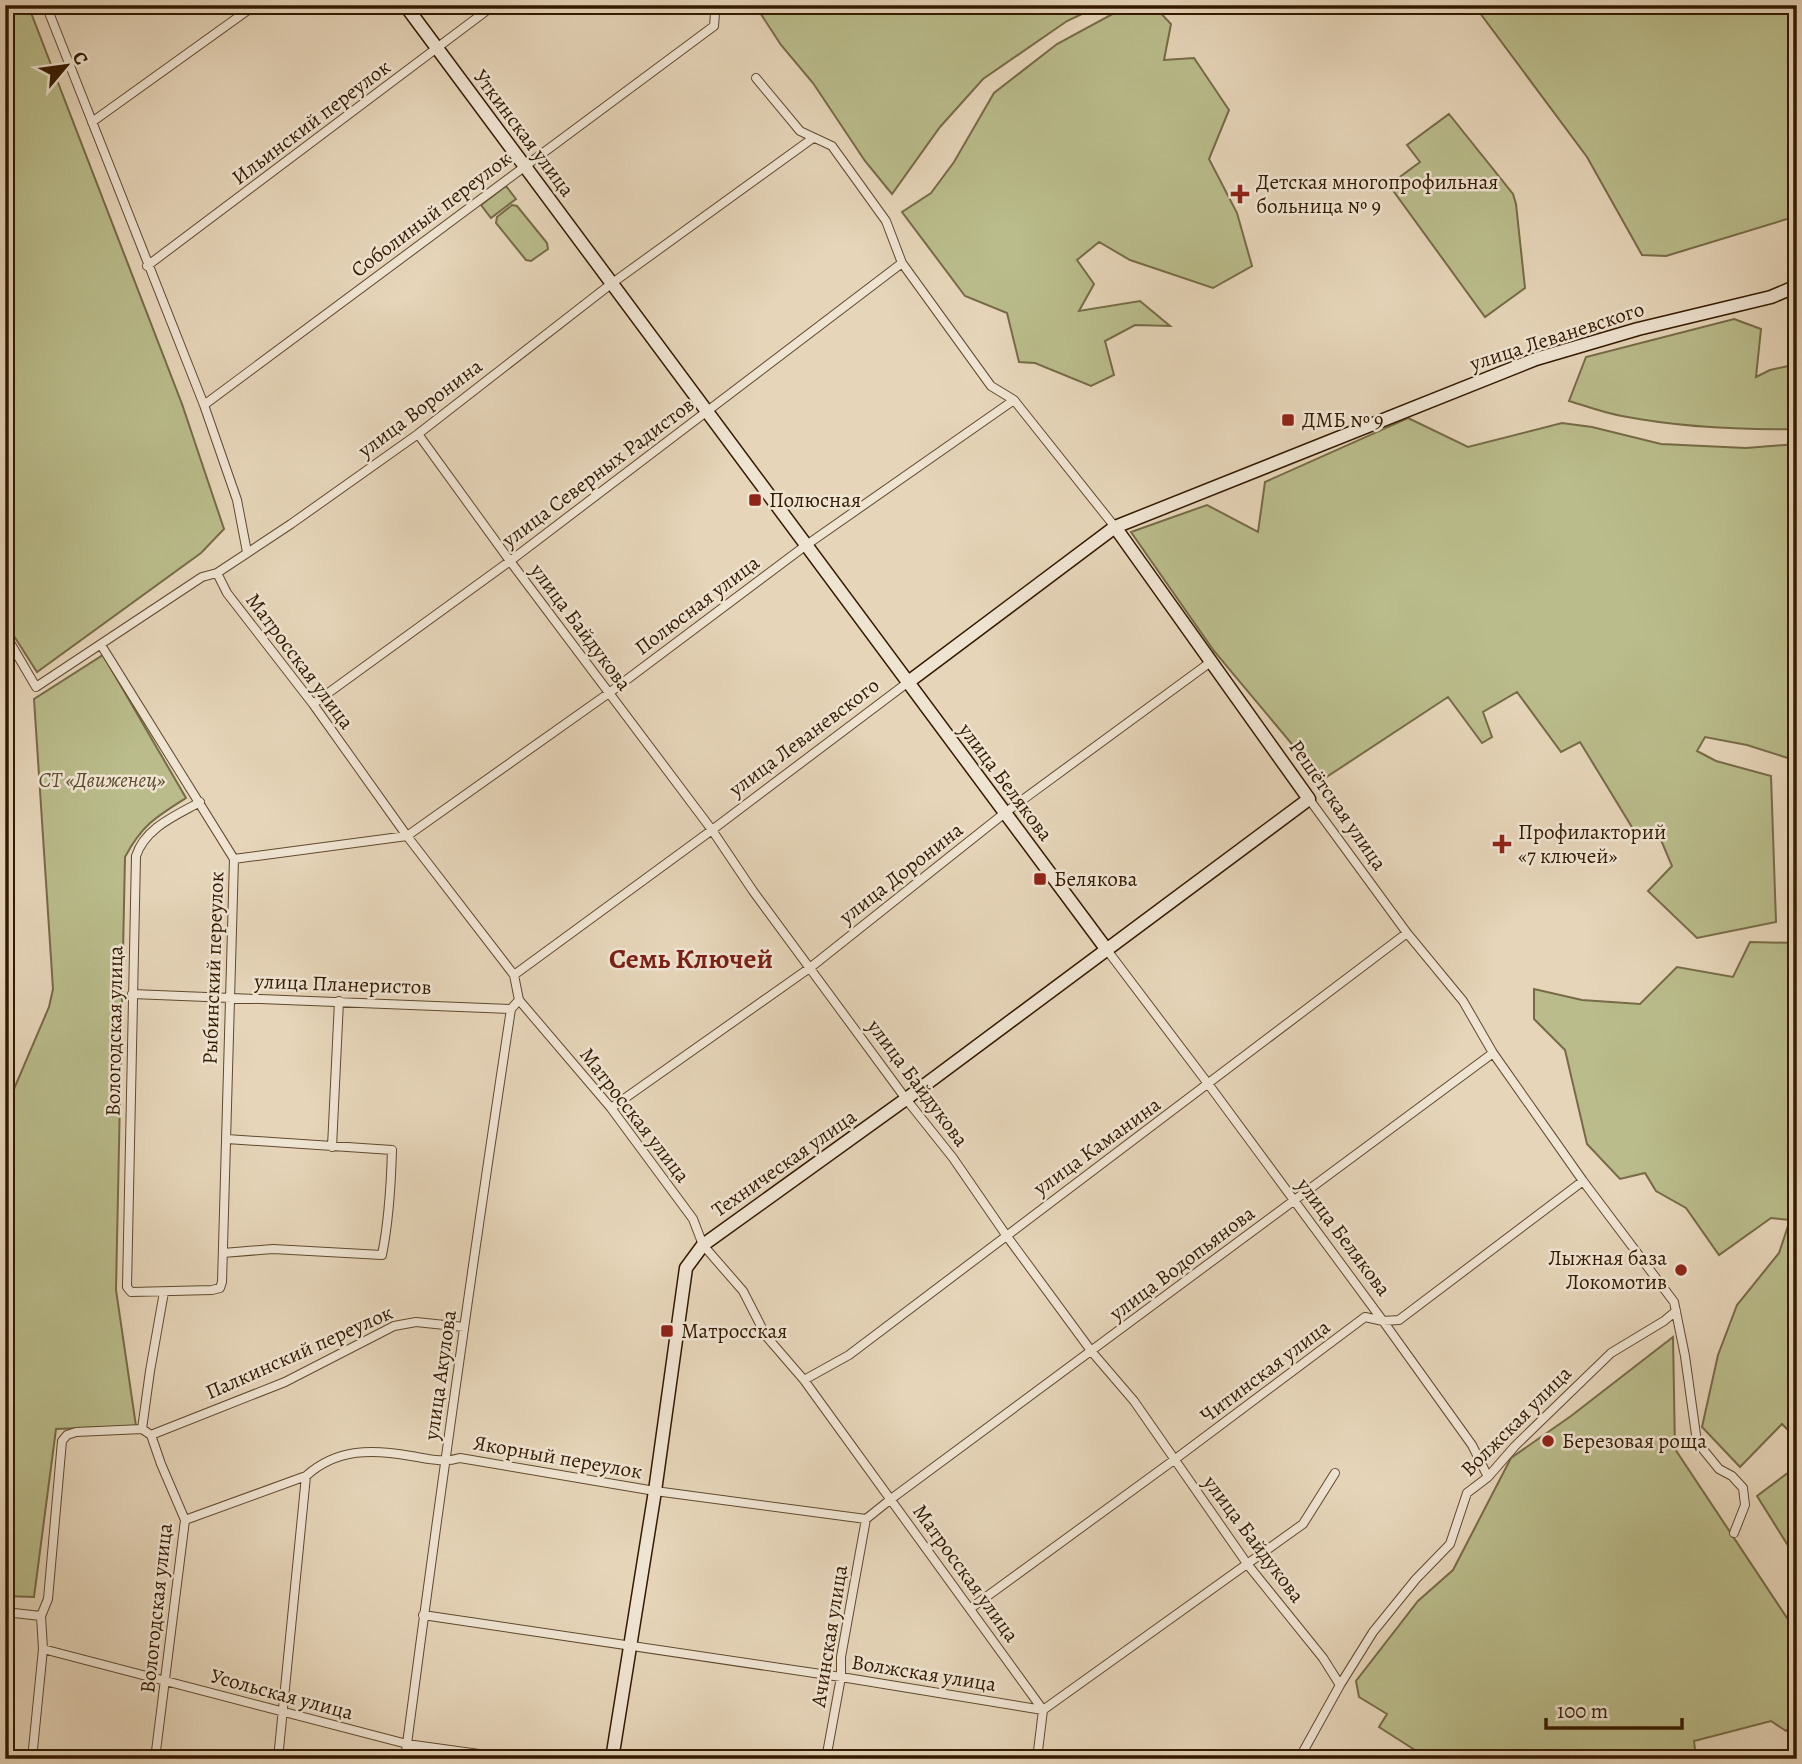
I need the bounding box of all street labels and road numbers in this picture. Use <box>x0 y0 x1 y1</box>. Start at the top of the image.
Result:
street label: Ильинский переулок <box>226 53 396 191</box>
street label: Уткинская улица <box>467 64 581 203</box>
street label: Соболиный переулок <box>345 144 517 284</box>
street label: улица Леваневского <box>1465 295 1648 378</box>
street label: улица Воронина <box>351 352 488 465</box>
street label: улица Северных Радистов <box>495 390 700 554</box>
street label: Полюсная улица <box>629 549 766 661</box>
street label: улица Байдукова <box>523 557 638 697</box>
street label: Матросская улица <box>239 587 361 735</box>
street label: улица Леваневского <box>722 671 885 803</box>
street label: улица Белякова <box>952 716 1060 847</box>
street label: Решётская улица <box>1283 734 1394 876</box>
street label: улица Доронина <box>833 816 969 931</box>
street label: Рыбинский переулок <box>196 871 230 1065</box>
street label: Вологодская улица <box>99 945 129 1117</box>
street label: улица Планеристов <box>253 967 432 1001</box>
street label: улица Байдукова <box>860 1013 975 1153</box>
street label: Матросская улица <box>573 1042 697 1189</box>
street label: улица Каманина <box>1027 1090 1166 1202</box>
street label: Техническая улица <box>706 1102 862 1224</box>
street label: улица Белякова <box>1290 1171 1398 1302</box>
street label: улица Водопьянова <box>1103 1199 1261 1328</box>
street label: Палкинский переулок <box>201 1298 397 1406</box>
street label: улица Акулова <box>417 1308 463 1443</box>
street label: Читинская улица <box>1194 1313 1336 1429</box>
street label: Волжская улица <box>1455 1359 1578 1482</box>
street label: Якорный переулок <box>471 1428 645 1486</box>
street label: улица Байдукова <box>1196 1469 1311 1609</box>
street label: Матросская улица <box>906 1498 1026 1648</box>
street label: Вологодская улица <box>133 1521 179 1694</box>
street label: Ачинская улица <box>804 1563 854 1710</box>
street label: Волжская улица <box>850 1648 999 1698</box>
street label: Усольская улица <box>208 1661 357 1727</box>

